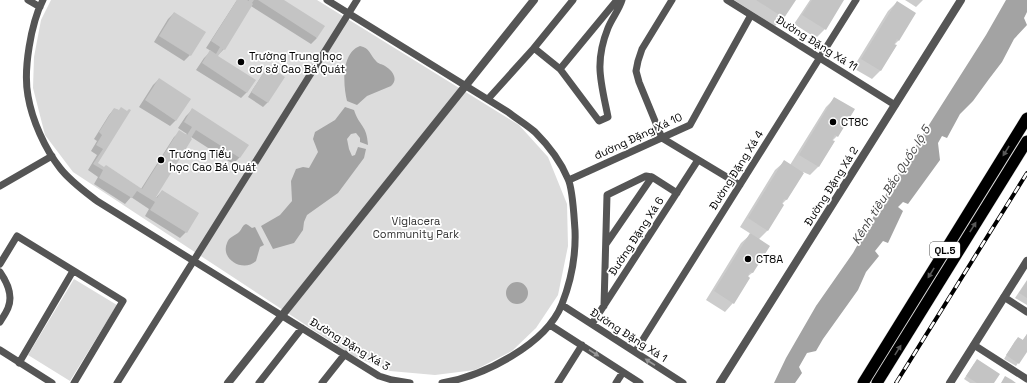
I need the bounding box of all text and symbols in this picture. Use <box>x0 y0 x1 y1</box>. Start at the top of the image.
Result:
street label: Đường Đặng Xá 11 <box>774 12 860 74</box>
place label: Trường Trung học cơ sở Cao Bá Quát <box>249 49 345 76</box>
marker: Trường Trung học cơ sở Cao Bá Quát <box>236 57 246 67</box>
street label: đường Đặng Xá 10 <box>592 109 684 163</box>
place label: CT8C <box>841 115 868 129</box>
marker: CT8C <box>828 117 838 127</box>
water label: Kênh tiêu Bắc Quốc lộ 5 <box>848 121 935 247</box>
street label: Đường Đặng Xá 4 <box>706 128 766 212</box>
street label: Đường Đặng Xá 2 <box>801 143 861 228</box>
one-way arrow <box>1003 145 1010 157</box>
place label: Trường Tiểu học Cao Bá Quát <box>169 147 256 174</box>
marker: Trường Tiểu học Cao Bá Quát <box>156 155 166 165</box>
street label: Đường Đặng Xá 6 <box>605 194 667 278</box>
park label: Viglacera Community Park <box>373 214 459 241</box>
one-way arrow <box>970 222 977 233</box>
road number: QL.5 <box>930 242 960 258</box>
place label: CT8A <box>756 252 783 266</box>
marker: CT8A <box>743 254 753 264</box>
one-way arrow <box>927 267 934 279</box>
street label: Đường Đặng Xá 1 <box>588 305 670 365</box>
street label: Đường Đặng Xá 3 <box>307 315 393 374</box>
one-way arrow <box>894 344 901 356</box>
one-way arrow <box>588 350 600 357</box>
one-way arrow <box>645 358 656 366</box>

